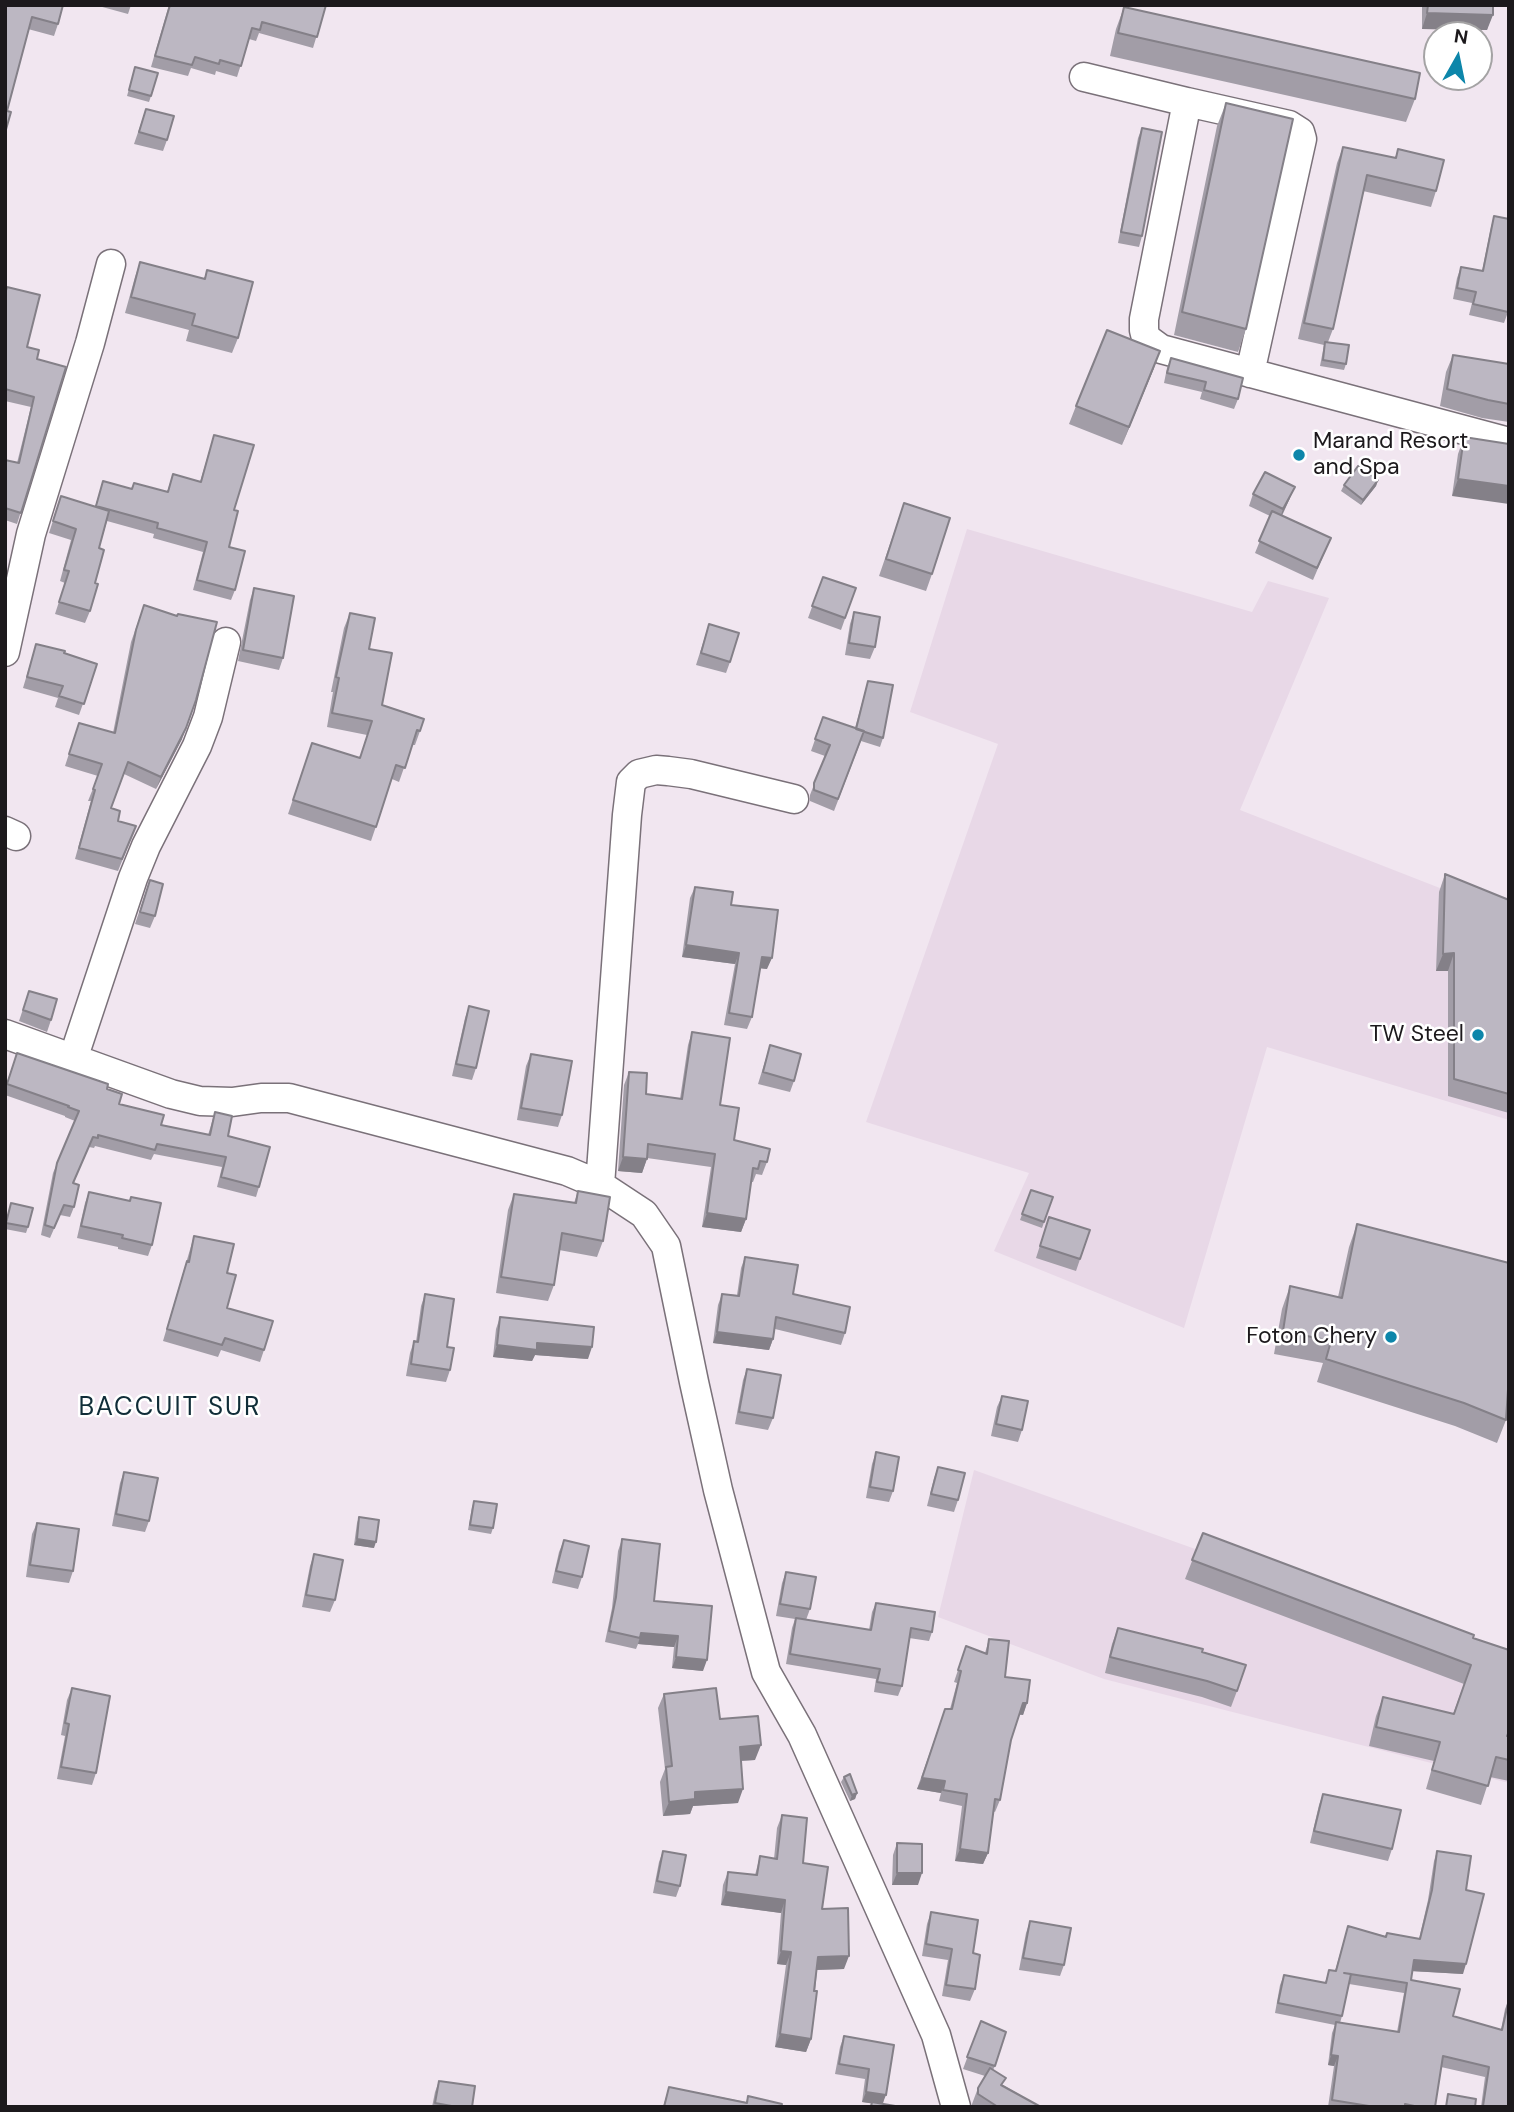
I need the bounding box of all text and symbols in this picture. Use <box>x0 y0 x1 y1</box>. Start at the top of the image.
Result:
north arrow <box>1423 21 1493 91</box>
text: N <box>1452 23 1470 50</box>
place label: Marand Resort and Spa <box>1313 428 1468 482</box>
marker: Marand Resort and Spa <box>1291 447 1307 463</box>
place label: TW Steel <box>1369 1021 1464 1049</box>
marker: TW Steel <box>1470 1027 1486 1043</box>
place label: Foton Chery <box>1246 1323 1377 1351</box>
marker: Foton Chery <box>1383 1329 1399 1345</box>
district label: BACCUIT SUR <box>80 1392 260 1424</box>

